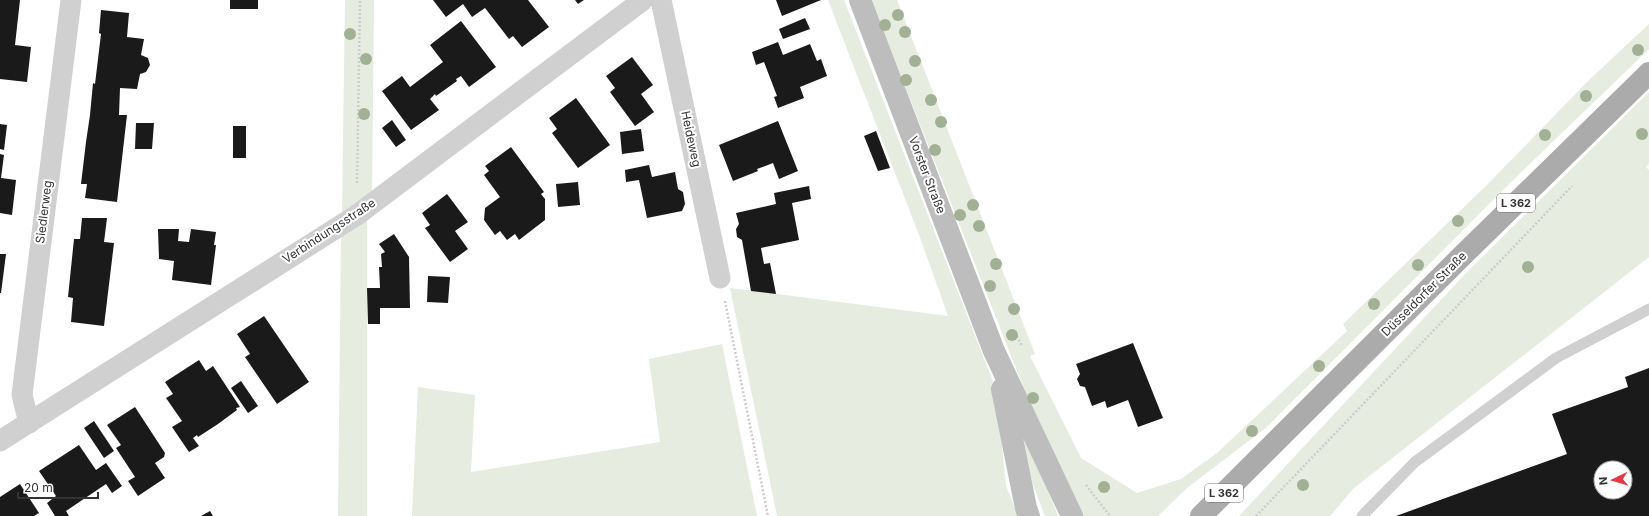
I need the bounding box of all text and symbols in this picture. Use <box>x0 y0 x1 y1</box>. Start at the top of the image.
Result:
street label: Heideweg <box>678 110 705 168</box>
street label: Vorster Straße <box>906 134 949 216</box>
street label: Siedlerweg <box>32 180 55 244</box>
road number: L 362 <box>1497 194 1535 212</box>
street label: Verbindungsstraße <box>279 195 378 266</box>
street label: Düsseldorfer Straße <box>1378 248 1469 339</box>
north arrow <box>1593 460 1633 500</box>
scale bar <box>18 474 98 500</box>
text: N <box>1596 476 1610 486</box>
text: 20 m <box>24 480 53 495</box>
road number: L 362 <box>1205 484 1243 502</box>

